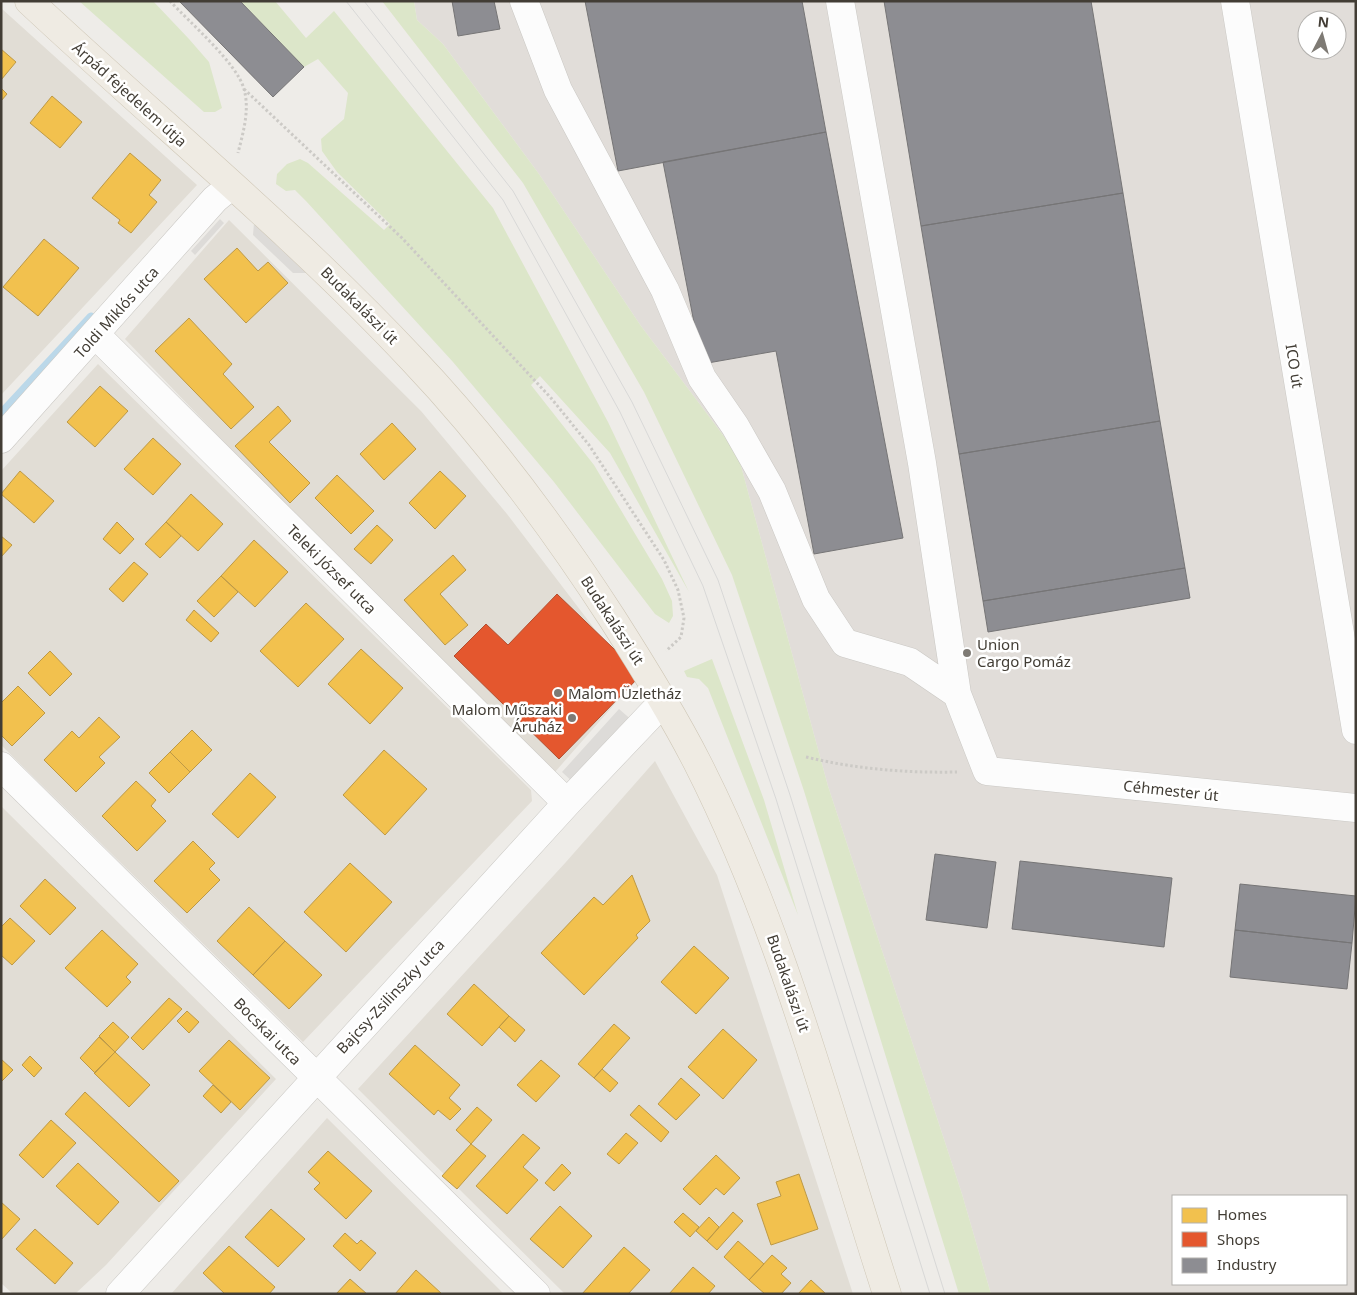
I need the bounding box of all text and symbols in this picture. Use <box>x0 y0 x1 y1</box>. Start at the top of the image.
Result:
north arrow <box>1297 10 1347 60</box>
text: N <box>1317 12 1330 32</box>
street label: Árpád fejedelem útja <box>69 37 191 151</box>
street label: Toldi Miklós utca <box>69 262 163 362</box>
street label: Budakalászi út <box>317 262 404 349</box>
street label: ICO út <box>1282 342 1308 390</box>
street label: Teleki József utca <box>283 520 381 618</box>
street label: Budakalászi út <box>577 572 649 669</box>
place label: Union Cargo Pomáz <box>977 634 1071 671</box>
marker: Union Cargo Pomáz <box>961 647 973 659</box>
place label: Malom Üzletház <box>568 683 681 703</box>
marker: Malom Üzletház <box>552 687 564 699</box>
place label: Malom Műszaki Áruház <box>452 699 562 736</box>
marker: Malom Műszaki Áruház <box>566 712 578 724</box>
street label: Céhmester út <box>1122 775 1220 805</box>
street label: Budakalászi út <box>763 931 815 1035</box>
street label: Bajcsy-Zsilinszky utca <box>332 934 448 1058</box>
street label: Bocskai utca <box>230 993 306 1069</box>
legend <box>1172 1195 1347 1285</box>
text: Homes <box>1217 1204 1267 1224</box>
text: Shops <box>1217 1229 1260 1249</box>
text: Industry <box>1217 1254 1277 1274</box>

